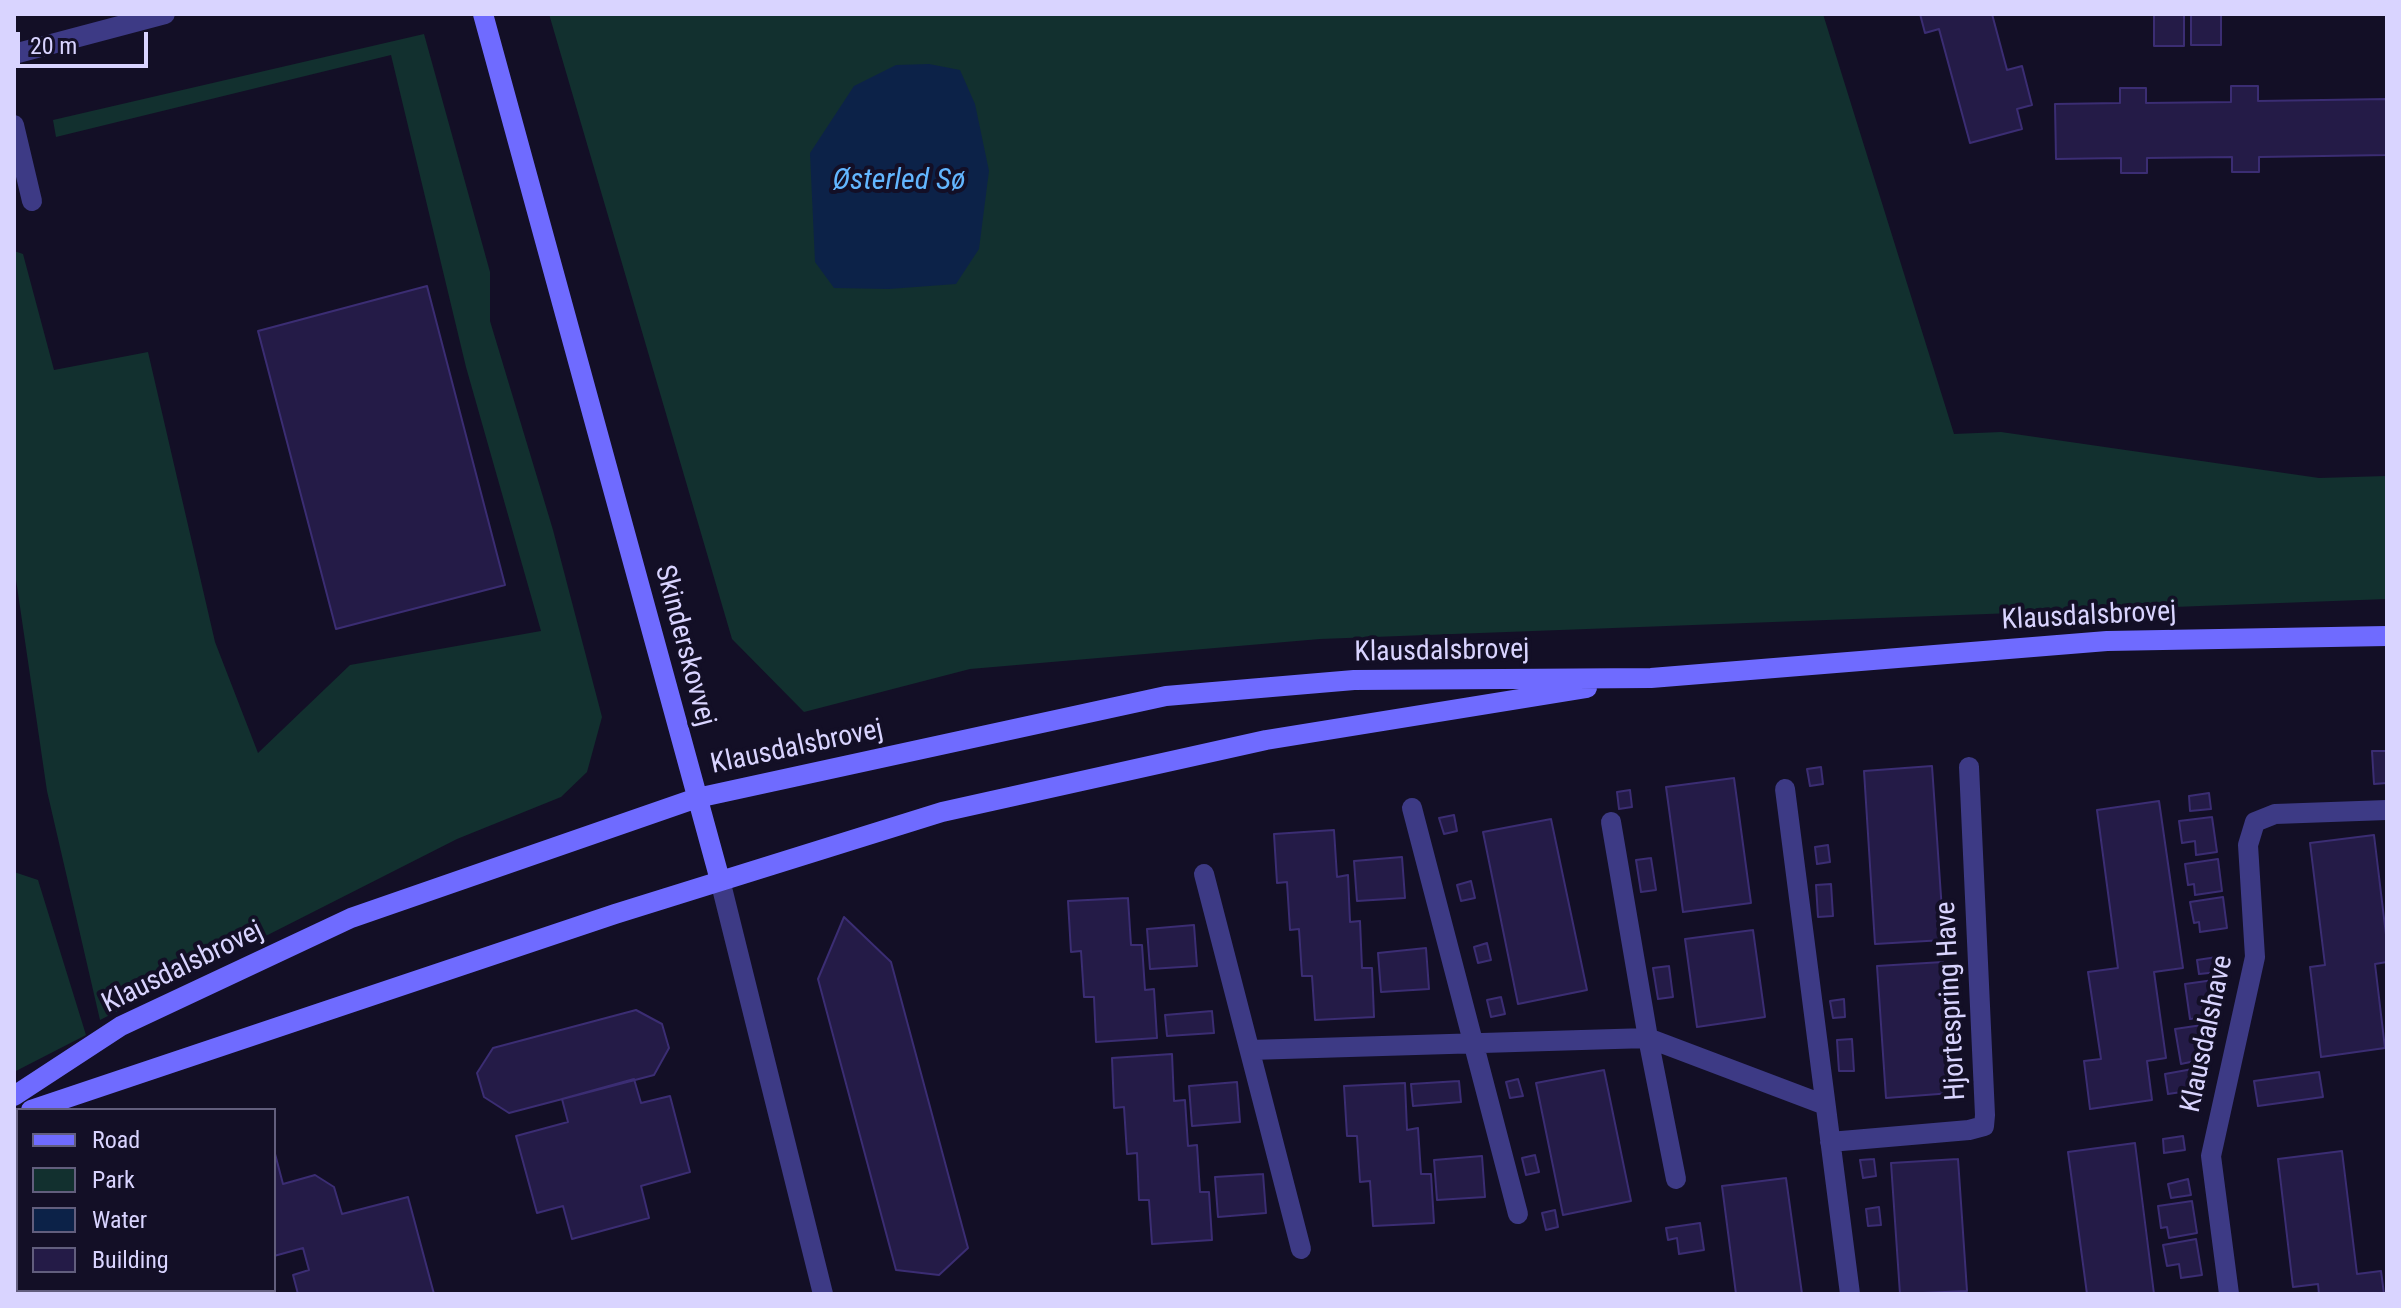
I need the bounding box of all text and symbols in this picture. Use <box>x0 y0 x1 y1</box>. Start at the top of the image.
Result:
scale bar <box>20 16 152 66</box>
text: 20 m <box>30 32 77 60</box>
water label: Østerled Sø <box>832 163 966 199</box>
street label: Skinderskovvej <box>646 562 722 730</box>
street label: Klausdalsbrovej <box>2001 596 2177 638</box>
street label: Klausdalsbrovej <box>1354 634 1530 670</box>
street label: Klausdalsbrovej <box>708 713 886 783</box>
street label: Hjortespring Have <box>1930 901 1974 1101</box>
street label: Klausdalsbrovej <box>97 915 269 1021</box>
street label: Klausdalshave <box>2175 952 2241 1116</box>
legend <box>16 1108 276 1292</box>
text: Road <box>92 1126 140 1154</box>
text: Park <box>92 1166 135 1194</box>
text: Water <box>92 1206 147 1234</box>
text: Building <box>92 1246 169 1274</box>

